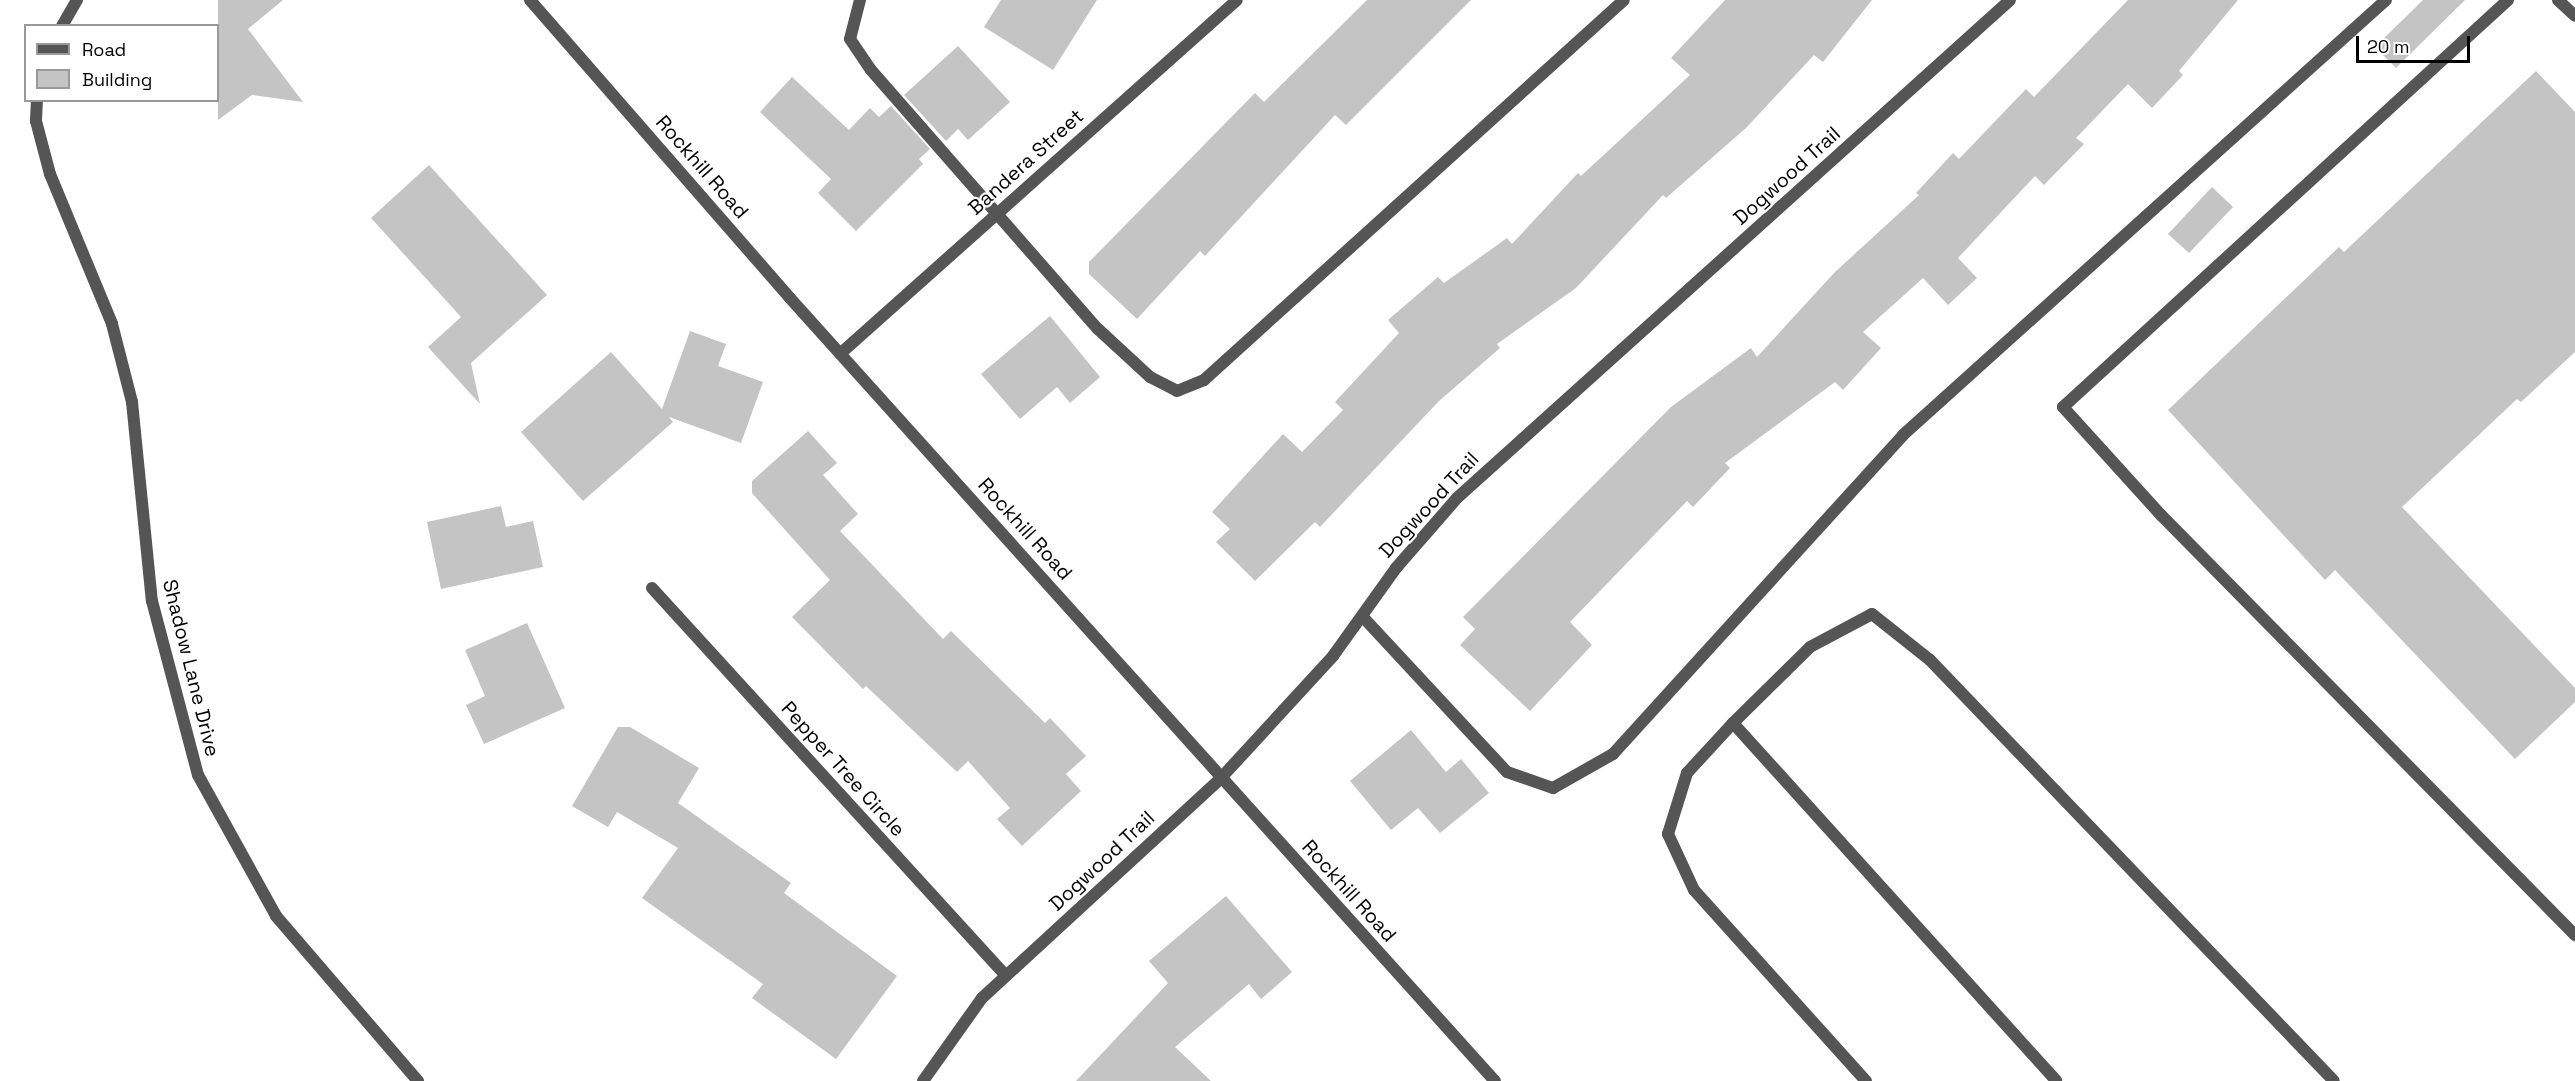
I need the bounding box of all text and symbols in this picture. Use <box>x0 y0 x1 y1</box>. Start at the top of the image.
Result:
legend <box>24 24 219 102</box>
scale bar <box>2359 24 2473 62</box>
text: 20 m <box>2367 35 2410 58</box>
text: Road <box>82 38 126 61</box>
text: Building <box>82 68 152 91</box>
street label: Bandera Street <box>963 104 1089 220</box>
street label: Rockhill Road <box>651 110 753 224</box>
street label: Dogwood Trail <box>1729 122 1845 230</box>
street label: Dogwood Trail <box>1374 447 1484 563</box>
street label: Rockhill Road <box>973 473 1077 585</box>
street label: Shadow Lane Drive <box>157 577 225 759</box>
street label: Pepper Tree Circle <box>776 696 910 842</box>
street label: Dogwood Trail <box>1044 806 1160 916</box>
street label: Rockhill Road <box>1297 835 1401 947</box>

